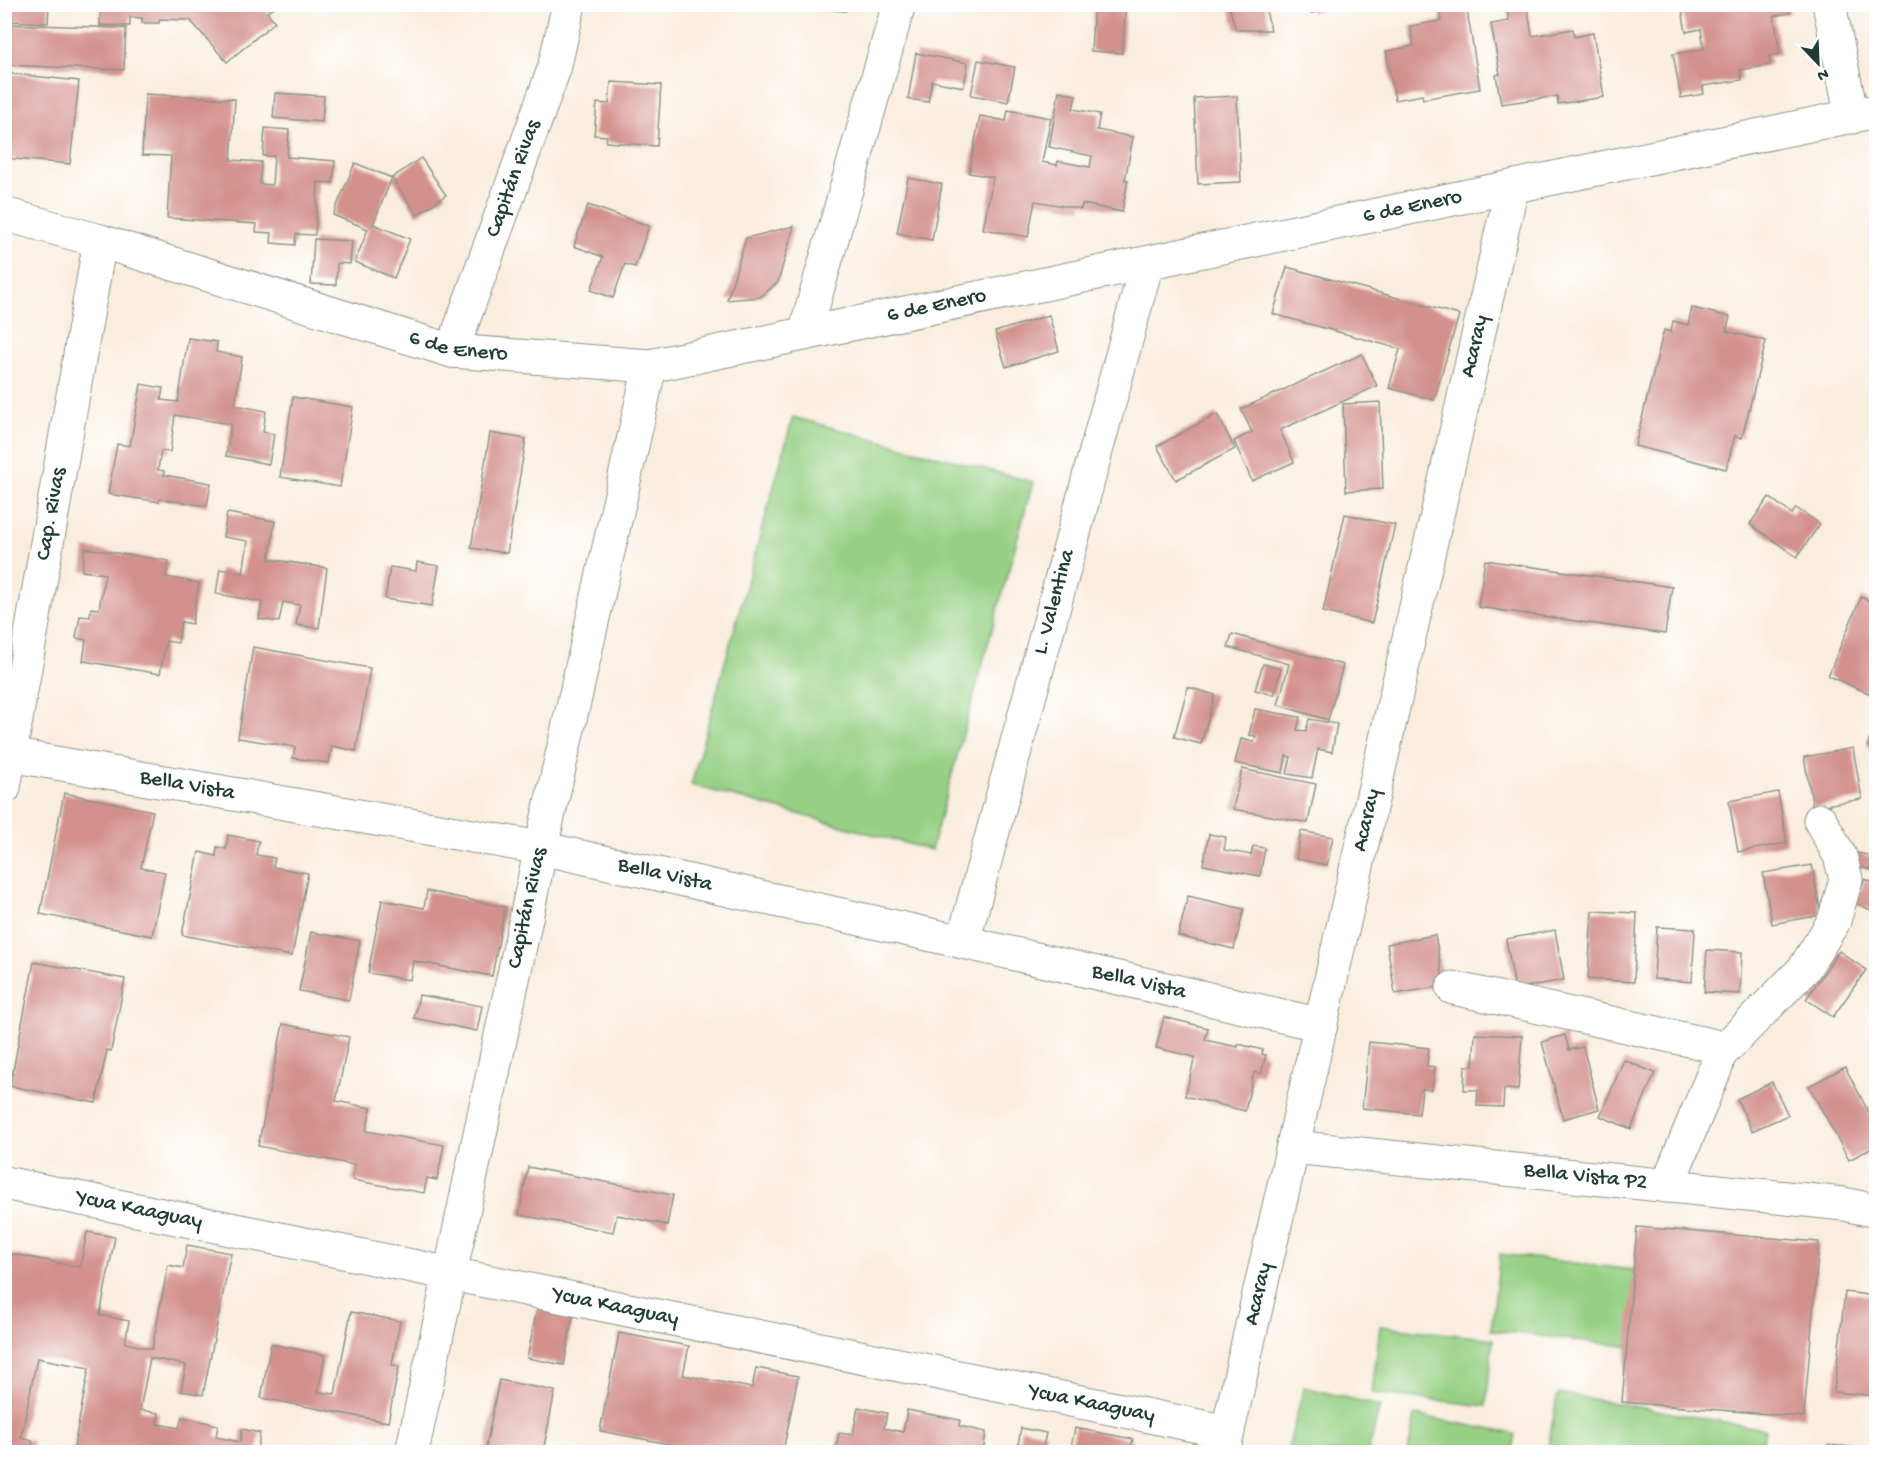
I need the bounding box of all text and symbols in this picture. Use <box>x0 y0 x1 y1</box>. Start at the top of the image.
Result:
north arrow <box>1788 33 1848 93</box>
text: N <box>1813 63 1831 85</box>
street label: Capitán Rivas <box>481 116 548 241</box>
street label: 6 de Enero <box>1361 184 1464 230</box>
street label: 6 de Enero <box>885 283 989 329</box>
street label: Acaray <box>1456 312 1495 380</box>
street label: 6 de Enero <box>405 325 509 368</box>
street label: Cap. Rivas <box>31 465 73 562</box>
street label: L. Valentina <box>1028 546 1082 658</box>
street label: Bella Vista <box>137 765 238 807</box>
street label: Acaray <box>1348 786 1387 854</box>
street label: Capitán Rivas <box>503 845 554 971</box>
street label: Bella Vista <box>614 852 715 899</box>
street label: Bella Vista <box>1088 959 1189 1006</box>
street label: Bella Vista P2 <box>1521 1158 1649 1197</box>
street label: Ycua Kaaguay <box>72 1185 205 1236</box>
street label: Acaray <box>1239 1260 1279 1328</box>
street label: Ycua Kaaguay <box>548 1282 681 1333</box>
street label: Ycua Kaaguay <box>1024 1378 1157 1430</box>

